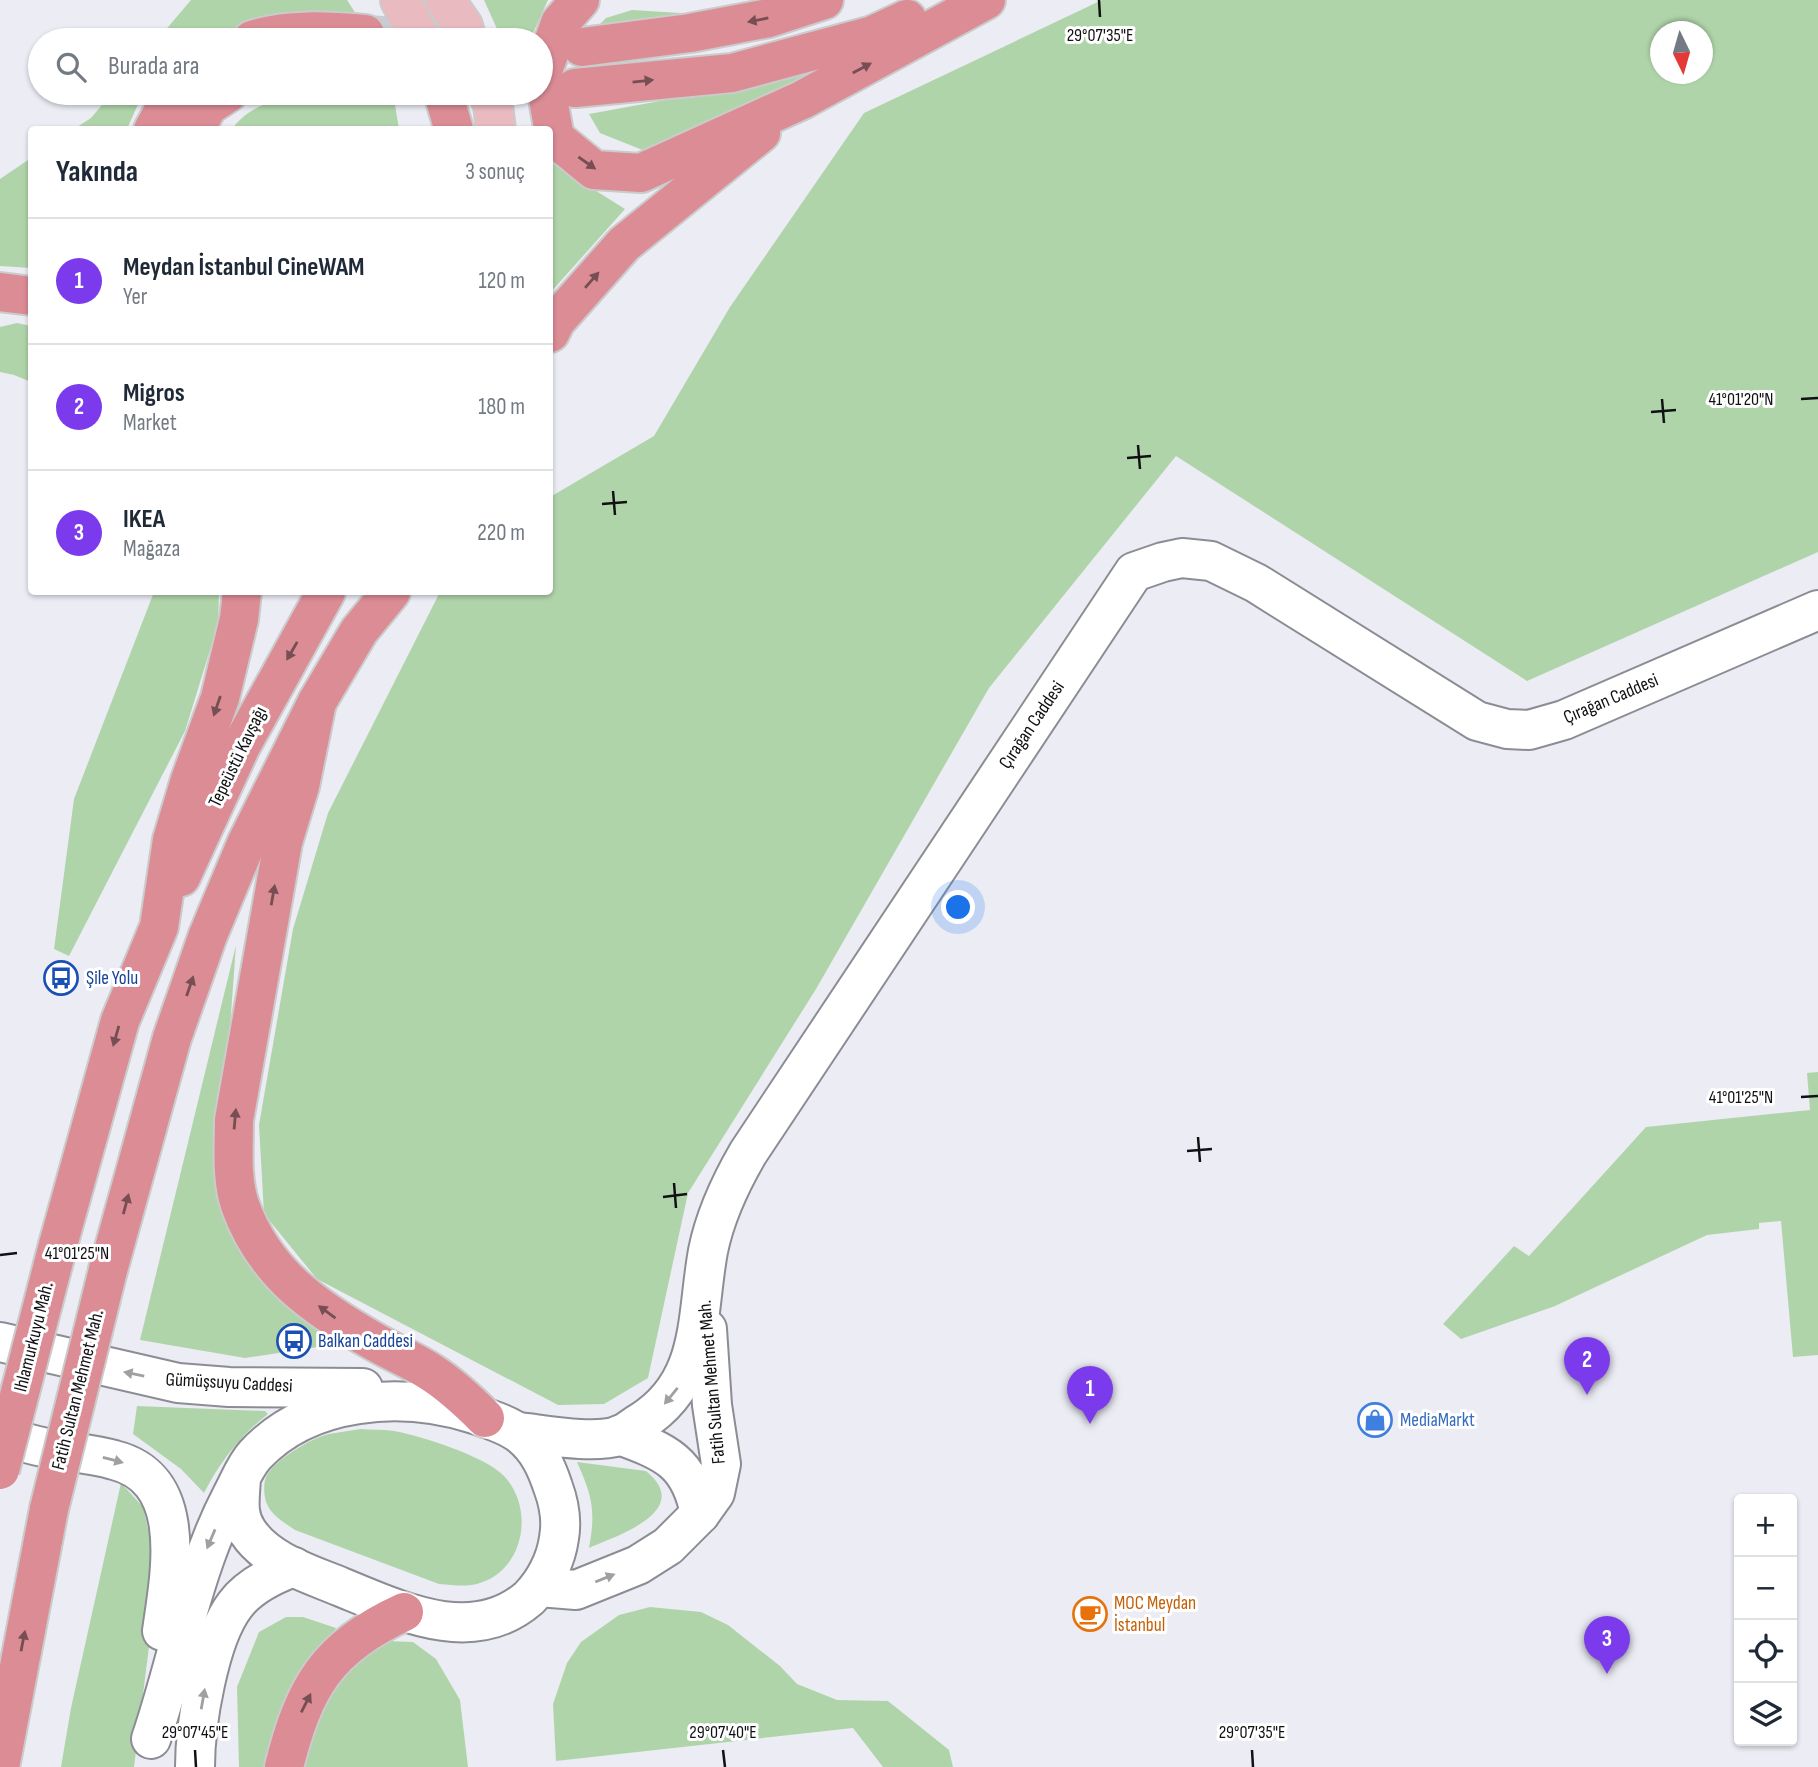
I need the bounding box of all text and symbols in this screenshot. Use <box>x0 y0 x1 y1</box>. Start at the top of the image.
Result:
one-way arrow <box>747 15 769 26</box>
north arrow <box>1650 21 1713 84</box>
text: 29°07'35"E <box>1067 25 1133 46</box>
search box <box>28 28 553 105</box>
icon: search <box>52 48 90 86</box>
text: Burada ara <box>108 51 200 82</box>
one-way arrow <box>852 62 872 74</box>
one-way arrow <box>632 75 654 86</box>
text: Yakında <box>56 154 138 190</box>
one-way arrow <box>577 157 597 170</box>
text: 3 sonuç <box>465 158 525 186</box>
text: Meydan İstanbul CineWAM <box>123 252 365 283</box>
text: 1 <box>74 267 84 295</box>
text: 120 m <box>479 267 525 295</box>
one-way arrow <box>584 271 600 289</box>
text: Yer <box>123 283 147 311</box>
text: Migros <box>123 378 185 409</box>
text: 41°01'20"N <box>1708 389 1774 410</box>
text: 2 <box>74 393 84 421</box>
text: 180 m <box>478 393 525 421</box>
text: Market <box>123 409 177 437</box>
text: IKEA <box>123 504 165 535</box>
text: 3 <box>74 519 84 547</box>
text: 220 m <box>477 519 525 547</box>
text: Mağaza <box>123 535 180 563</box>
one-way arrow <box>286 641 298 660</box>
street label: Çırağan Caddesi <box>1560 669 1662 729</box>
street label: Çırağan Caddesi <box>994 677 1070 773</box>
one-way arrow <box>211 695 222 716</box>
street label: Tepeüstü Kavşağı <box>204 703 272 811</box>
one-way arrow <box>268 884 279 906</box>
your location <box>941 890 975 924</box>
bus stop icon: Şile Yolu <box>42 959 80 997</box>
place label: Şile Yolu <box>86 967 138 990</box>
one-way arrow <box>185 976 196 997</box>
one-way arrow <box>111 1026 121 1047</box>
text: 41°01'25"N <box>1709 1087 1773 1108</box>
one-way arrow <box>230 1108 241 1130</box>
one-way arrow <box>121 1194 131 1215</box>
text: 41°01'25"N <box>45 1243 109 1264</box>
street label: Ihlamurkuyu Mah. <box>9 1280 59 1394</box>
street label: Fatih Sultan Mehmet Mah. <box>693 1299 731 1465</box>
one-way arrow <box>318 1306 336 1320</box>
street label: Fatih Sultan Mehmet Mah. <box>47 1307 109 1473</box>
bus stop icon: Balkan Caddesi <box>275 1322 313 1360</box>
place label: Balkan Caddesi <box>318 1330 413 1353</box>
pin: 2 <box>1564 1337 1610 1395</box>
pin: 1 <box>1067 1366 1113 1424</box>
street label: Gümüşsuyu Caddesi <box>165 1368 293 1398</box>
one-way arrow <box>123 1369 145 1380</box>
one-way arrow <box>663 1386 678 1404</box>
shop icon: MediaMarkt <box>1356 1401 1394 1439</box>
place label: MediaMarkt <box>1400 1409 1475 1432</box>
one-way arrow <box>103 1456 124 1466</box>
map controls <box>1734 1494 1797 1746</box>
button: + <box>1734 1494 1797 1557</box>
one-way arrow <box>205 1529 217 1549</box>
button: − <box>1734 1557 1797 1620</box>
one-way arrow <box>595 1573 616 1584</box>
place label: MOC Meydan İstanbul <box>1114 1592 1196 1637</box>
cafe icon: MOC Meydan İstanbul <box>1071 1595 1109 1633</box>
pin: 3 <box>1584 1616 1630 1674</box>
button: locate <box>1734 1620 1797 1683</box>
one-way arrow <box>18 1630 29 1652</box>
button: layers <box>1734 1683 1797 1746</box>
one-way arrow <box>198 1688 209 1710</box>
one-way arrow <box>299 1692 311 1712</box>
text: 29°07'45"E <box>162 1722 228 1743</box>
text: 29°07'40"E <box>689 1722 757 1743</box>
text: 29°07'35"E <box>1219 1722 1285 1743</box>

